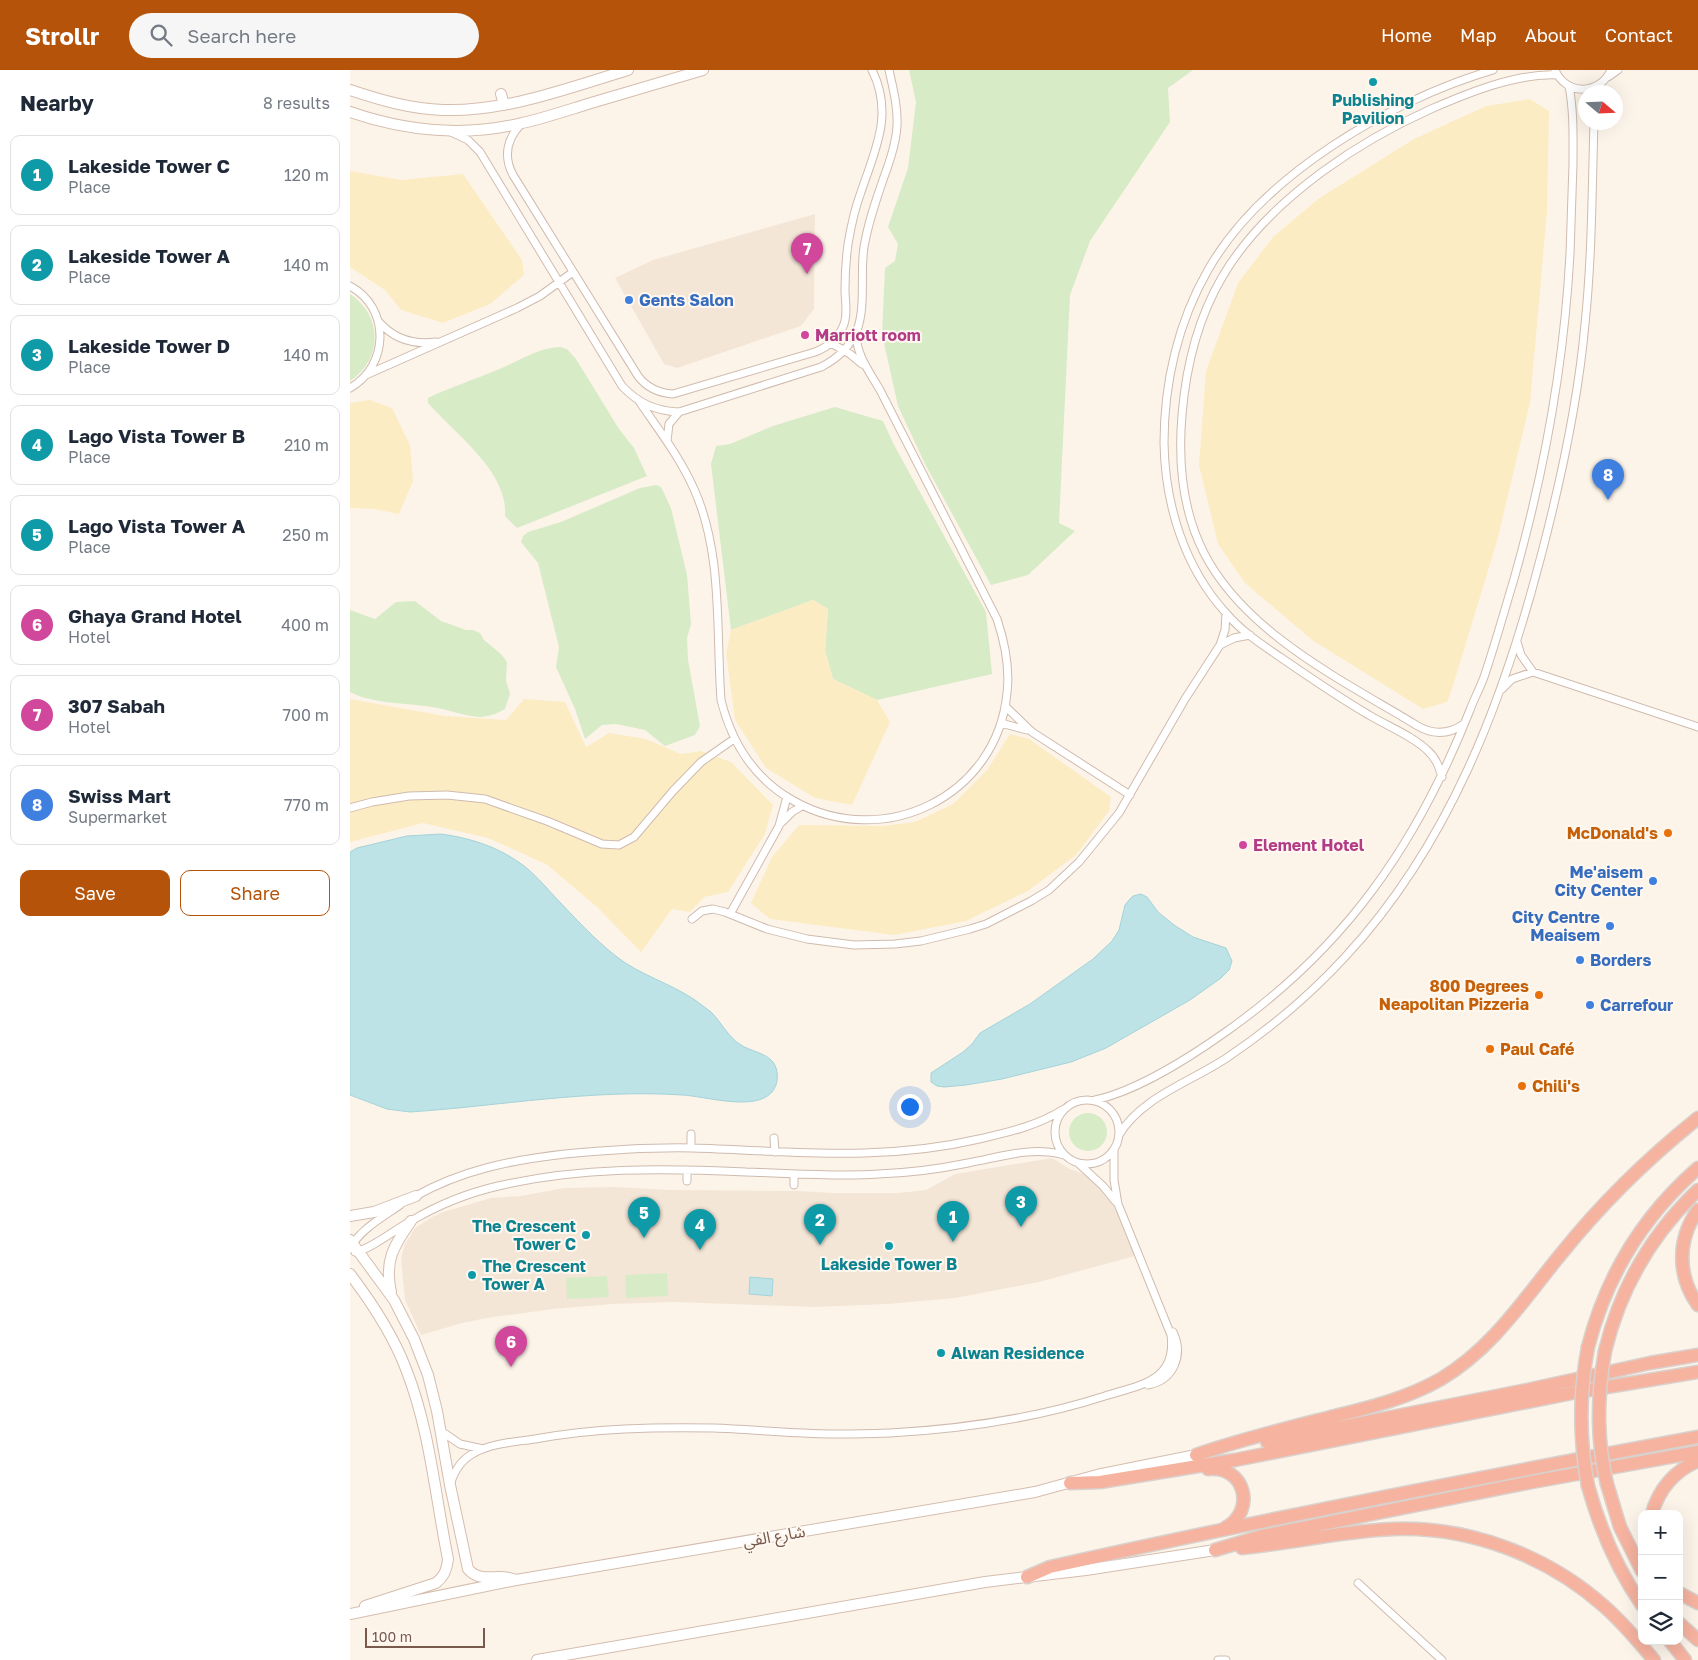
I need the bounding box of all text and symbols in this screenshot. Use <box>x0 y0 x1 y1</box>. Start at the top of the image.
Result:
search box <box>129 13 479 58</box>
text: Strollr <box>25 21 99 50</box>
icon: search <box>147 21 175 49</box>
text: Search here <box>187 24 296 47</box>
text: Home <box>1381 24 1432 46</box>
text: Map <box>1460 24 1497 46</box>
text: About <box>1525 24 1577 46</box>
text: Contact <box>1605 24 1673 46</box>
marker: Publishing Pavilion <box>1367 76 1379 88</box>
north arrow <box>1578 85 1623 130</box>
text: Nearby <box>20 90 94 116</box>
place label: Publishing Pavilion <box>1332 90 1414 128</box>
text: 8 results <box>263 93 330 113</box>
text: Lakeside Tower C <box>68 154 230 177</box>
text: 1 <box>33 165 41 185</box>
text: 120 m <box>284 165 329 185</box>
text: Place <box>68 177 111 197</box>
pin: 7 <box>791 233 823 274</box>
text: Lakeside Tower A <box>68 244 230 267</box>
text: 2 <box>32 255 42 275</box>
text: 140 m <box>283 255 329 275</box>
text: Place <box>68 267 111 287</box>
place label: Gents Salon <box>639 290 734 310</box>
marker: Gents Salon <box>623 294 635 306</box>
place label: Marriott room <box>815 325 921 345</box>
marker: Marriott room <box>799 329 811 341</box>
text: Lakeside Tower D <box>68 334 230 357</box>
text: 3 <box>32 345 42 365</box>
text: 140 m <box>283 345 329 365</box>
text: Place <box>68 357 111 377</box>
text: Lago Vista Tower B <box>68 424 245 447</box>
text: 4 <box>32 435 42 455</box>
text: 210 m <box>284 435 329 455</box>
text: Place <box>68 447 111 467</box>
pin: 8 <box>1592 459 1624 500</box>
text: Lago Vista Tower A <box>68 514 245 537</box>
text: 5 <box>32 525 42 545</box>
text: 250 m <box>282 525 329 545</box>
text: Place <box>68 537 111 557</box>
text: Ghaya Grand Hotel <box>68 604 242 627</box>
text: 6 <box>32 615 42 635</box>
text: 400 m <box>281 615 329 635</box>
text: Hotel <box>68 627 111 647</box>
text: 307 Sabah <box>68 694 165 717</box>
text: 7 <box>33 705 41 725</box>
text: 700 m <box>283 705 329 725</box>
text: Hotel <box>68 717 111 737</box>
text: Swiss Mart <box>68 784 171 807</box>
text: 8 <box>32 795 42 815</box>
text: 770 m <box>284 795 329 815</box>
text: Supermarket <box>68 807 167 827</box>
place label: McDonald's <box>1567 823 1658 843</box>
marker: McDonald's <box>1662 827 1674 839</box>
place label: Element Hotel <box>1253 835 1365 855</box>
marker: Element Hotel <box>1237 839 1249 851</box>
place label: Me'aisem City Center <box>1555 862 1643 900</box>
button: Save <box>20 870 170 916</box>
button: Share <box>180 870 330 916</box>
marker: Me'aisem City Center <box>1647 875 1659 887</box>
place label: City Centre Meaisem <box>1512 907 1600 945</box>
marker: City Centre Meaisem <box>1604 920 1616 932</box>
place label: Borders <box>1590 950 1651 970</box>
marker: Borders <box>1574 954 1586 966</box>
place label: 800 Degrees Neapolitan Pizzeria <box>1379 976 1529 1014</box>
marker: 800 Degrees Neapolitan Pizzeria <box>1533 989 1545 1001</box>
place label: Carrefour <box>1600 995 1673 1015</box>
marker: Carrefour <box>1584 999 1596 1011</box>
place label: Paul Café <box>1500 1039 1574 1059</box>
marker: Paul Café <box>1484 1043 1496 1055</box>
place label: Chili's <box>1532 1076 1580 1096</box>
marker: Chili's <box>1516 1080 1528 1092</box>
your location <box>897 1094 923 1120</box>
pin: 3 <box>1005 1186 1037 1227</box>
pin: 5 <box>628 1197 660 1238</box>
pin: 1 <box>937 1201 969 1242</box>
pin: 2 <box>804 1204 836 1245</box>
pin: 4 <box>684 1209 716 1250</box>
place label: The Crescent Tower C <box>472 1216 576 1254</box>
marker: The Crescent Tower C <box>580 1229 592 1241</box>
marker: Lakeside Tower B <box>883 1240 895 1252</box>
place label: Lakeside Tower B <box>821 1254 957 1274</box>
place label: The Crescent Tower A <box>482 1256 586 1294</box>
marker: The Crescent Tower A <box>466 1269 478 1281</box>
pin: 6 <box>495 1326 527 1367</box>
place label: Alwan Residence <box>951 1343 1085 1363</box>
marker: Alwan Residence <box>935 1347 947 1359</box>
map controls <box>1638 1510 1683 1645</box>
button: + <box>1638 1510 1683 1555</box>
street label: شارع الفي <box>741 1521 807 1554</box>
button: − <box>1638 1555 1683 1600</box>
button: layers <box>1638 1600 1683 1645</box>
scale bar <box>365 1625 485 1648</box>
text: 100 m <box>372 1628 412 1645</box>

